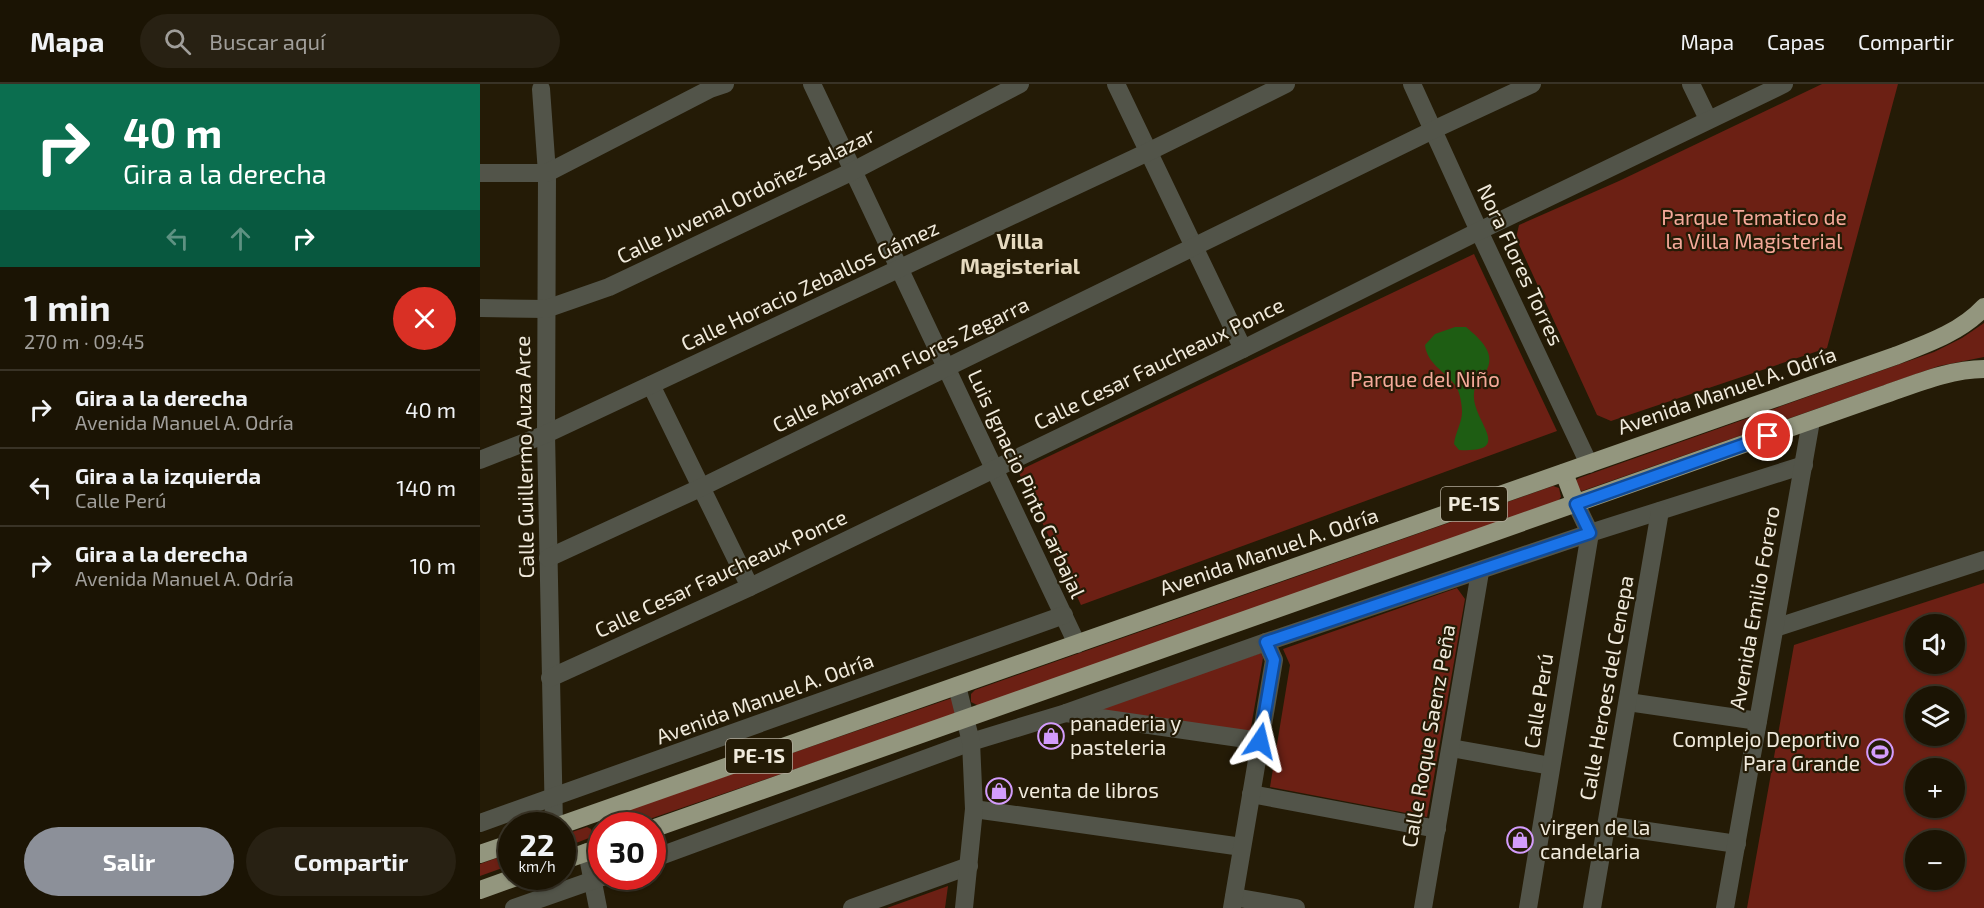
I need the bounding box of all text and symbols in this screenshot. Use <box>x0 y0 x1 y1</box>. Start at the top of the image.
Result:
search box <box>140 14 560 68</box>
text: Mapa <box>30 24 104 58</box>
icon: search <box>161 25 194 58</box>
text: Buscar aquí <box>209 28 325 54</box>
text: Mapa <box>1680 29 1734 54</box>
text: Capas <box>1767 29 1825 54</box>
text: Compartir <box>1858 29 1954 54</box>
text: 40 m <box>123 106 222 156</box>
icon: right <box>24 108 102 186</box>
street label: Calle Juvenal Ordoñez Salazar <box>612 121 879 268</box>
text: Gira a la derecha <box>123 157 327 189</box>
street label: Nora Flores Torres <box>1473 180 1570 349</box>
park label: Parque Tematico de la Villa Magisterial <box>1661 204 1847 253</box>
street label: Calle Horacio Zeballos Gámez <box>677 214 942 355</box>
icon: left <box>161 222 194 255</box>
icon: ahead <box>224 222 257 255</box>
icon: right <box>287 222 320 255</box>
district label: Villa Magisterial <box>960 227 1081 278</box>
text: 1 min <box>24 285 111 328</box>
button: close <box>393 287 456 350</box>
street label: Calle Abraham Flores Zegarra <box>768 291 1033 437</box>
street label: Calle Cesar Faucheaux Ponce <box>1029 291 1287 434</box>
text: 270 m · 09:45 <box>24 329 144 353</box>
street label: Calle Guillermo Auza Arce <box>509 335 538 579</box>
street label: Avenida Manuel A. Odría <box>1614 340 1839 439</box>
street label: Luis Ignacio Pinto Carbajal <box>962 365 1092 603</box>
park label: Parque del Niño <box>1350 366 1500 391</box>
text: Gira a la derecha <box>75 384 248 410</box>
icon: right <box>24 393 57 426</box>
text: 40 m <box>405 396 456 422</box>
text: Avenida Manuel A. Odría <box>75 410 294 434</box>
pin <box>1742 410 1793 461</box>
icon: arrive <box>1751 419 1784 452</box>
text: Gira a la izquierda <box>75 462 261 488</box>
icon: left <box>24 471 57 504</box>
text: 140 m <box>396 474 456 500</box>
road number: PE-1S <box>1441 487 1507 521</box>
text: Calle Perú <box>75 488 166 512</box>
street label: Avenida Manuel A. Odría <box>1156 501 1381 600</box>
street label: Calle Cesar Faucheaux Ponce <box>590 503 850 642</box>
street label: Avenida Emilio Forero <box>1723 504 1784 712</box>
text: Gira a la derecha <box>75 540 248 566</box>
icon: right <box>24 549 57 582</box>
text: 10 m <box>410 552 456 578</box>
text: Avenida Manuel A. Odría <box>75 566 294 590</box>
street label: Calle Heroes del Cenepa <box>1573 573 1638 802</box>
map controls <box>1905 614 1965 890</box>
button: sound <box>1905 614 1965 674</box>
street label: Calle Roque Saenz Peña <box>1396 622 1459 849</box>
street label: Avenida Manuel A. Odría <box>652 647 877 749</box>
street label: Calle Perú <box>1518 651 1557 750</box>
button: layers <box>1905 686 1965 746</box>
position arrow <box>1228 709 1292 773</box>
place label: panaderia y pasteleria <box>1070 710 1181 759</box>
shop icon: panaderia y pasteleria <box>1036 721 1066 751</box>
place label: Complejo Deportivo Para Grande <box>1672 726 1860 775</box>
sports icon: Complejo Deportivo Para Grande <box>1865 737 1895 767</box>
road number: PE-1S <box>726 739 792 773</box>
button: + <box>1905 758 1965 818</box>
shop icon: venta de libros <box>984 776 1014 806</box>
place label: venta de libros <box>1018 777 1159 802</box>
speed limit sign: 30 <box>588 812 666 890</box>
place label: virgen de la candelaria <box>1540 814 1650 863</box>
shop icon: virgen de la candelaria <box>1505 825 1535 855</box>
text: 22 <box>520 826 554 862</box>
button: Salir <box>24 827 234 896</box>
button: Compartir <box>246 827 456 896</box>
button: − <box>1905 830 1965 890</box>
text: km/h <box>518 857 556 875</box>

